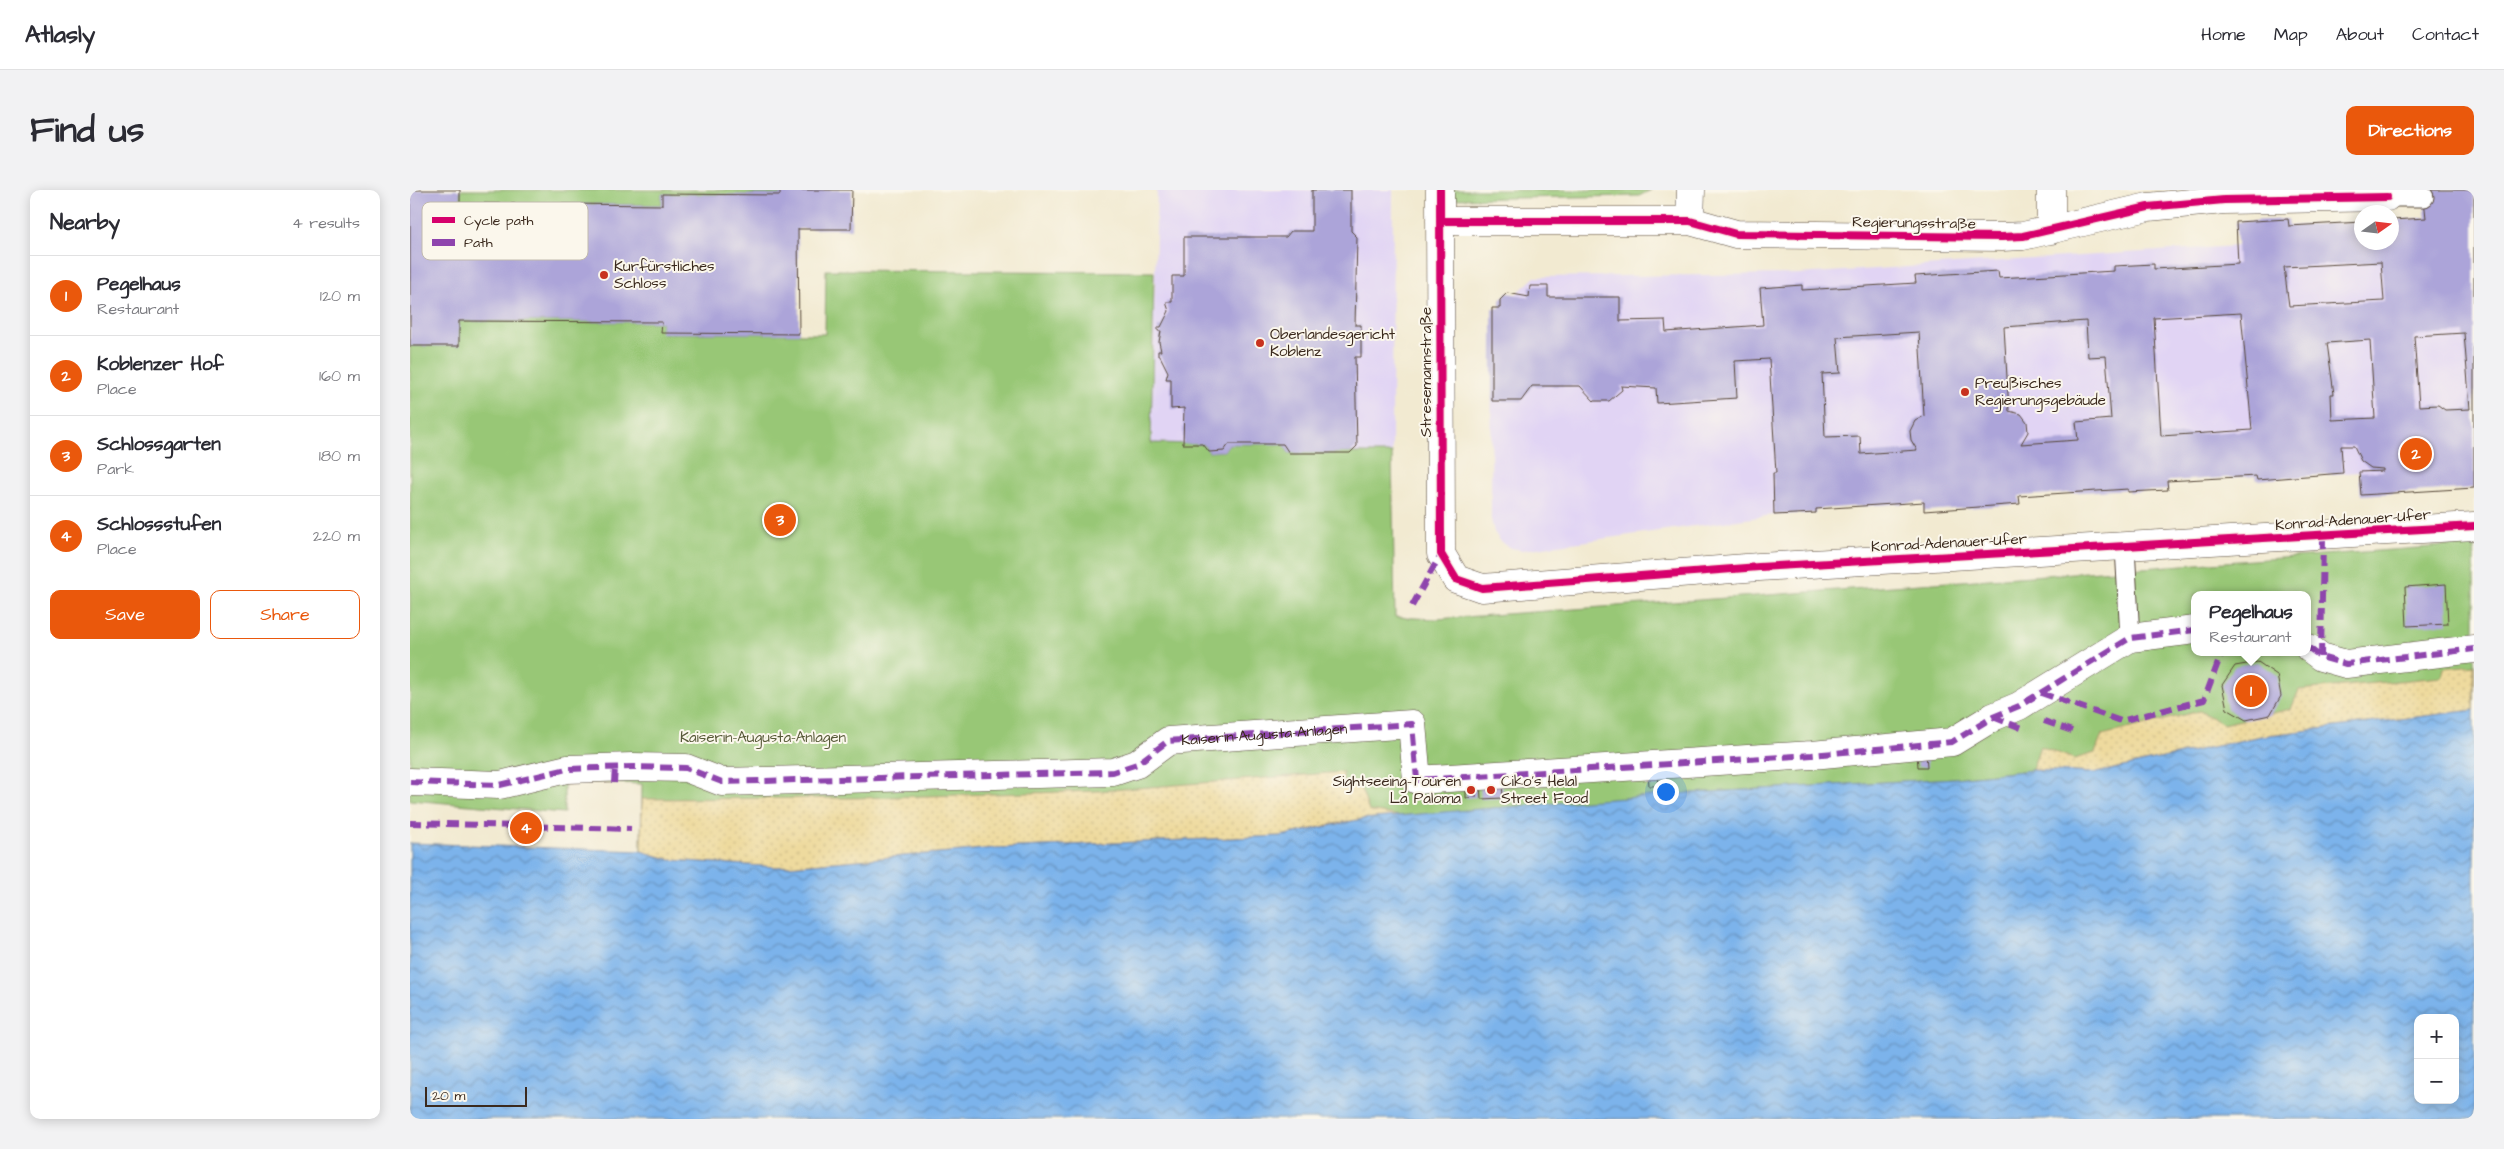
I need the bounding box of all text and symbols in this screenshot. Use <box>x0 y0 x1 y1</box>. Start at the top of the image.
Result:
text: Atlasly <box>25 18 95 52</box>
text: Home <box>2201 22 2246 47</box>
text: Map <box>2274 22 2308 47</box>
text: About <box>2336 22 2384 47</box>
text: Contact <box>2412 22 2479 47</box>
text: Find us <box>30 106 144 155</box>
button: Directions <box>2346 106 2474 155</box>
legend <box>422 202 588 260</box>
north arrow <box>2354 205 2399 250</box>
text: Nearby <box>50 208 120 237</box>
text: Cycle path <box>464 211 533 231</box>
street label: Regierungsstraße <box>1852 211 1976 236</box>
text: 4 results <box>292 212 360 234</box>
text: Path <box>464 233 493 253</box>
place label: Kurfürstliches Schloss <box>614 256 715 294</box>
marker: Kurfürstliches Schloss <box>598 269 610 281</box>
text: Pegelhaus <box>97 271 181 298</box>
text: 1 <box>65 285 67 307</box>
text: 120 m <box>320 285 360 307</box>
text: Restaurant <box>97 298 179 320</box>
street label: Stresemannstraße <box>1416 307 1437 437</box>
place label: Oberlandesgericht Koblenz <box>1270 324 1395 362</box>
marker: Oberlandesgericht Koblenz <box>1254 337 1266 349</box>
text: Koblenzer Hof <box>97 351 224 378</box>
text: 2 <box>61 365 71 387</box>
text: 160 m <box>319 365 360 387</box>
place label: Preußisches Regierungsgebäude <box>1975 373 2106 412</box>
text: Place <box>97 378 137 400</box>
marker: Preußisches Regierungsgebäude <box>1959 386 1971 398</box>
text: Schlossgarten <box>97 431 221 458</box>
pin: 2 <box>2400 435 2432 473</box>
text: 3 <box>62 445 70 467</box>
text: 180 m <box>319 445 360 467</box>
text: Park <box>97 458 134 480</box>
pin: 3 <box>764 501 796 539</box>
street label: Konrad-Adenauer-Ufer <box>2274 504 2432 536</box>
text: Schlossstufen <box>97 511 221 538</box>
text: 4 <box>61 525 71 547</box>
text: 220 m <box>313 525 360 547</box>
street label: Konrad-Adenauer-Ufer <box>1870 528 2028 558</box>
text: Place <box>97 538 137 560</box>
button: Save <box>50 590 200 639</box>
button: Share <box>210 590 360 639</box>
popup <box>2191 591 2311 656</box>
text: Pegelhaus <box>2209 599 2293 626</box>
text: Restaurant <box>2209 626 2291 648</box>
pin: 1 <box>2235 672 2267 710</box>
street label: Kaiserin-Augusta-Anlagen <box>1180 718 1348 751</box>
park label: Kaiserin-Augusta-Anlagen <box>680 727 847 749</box>
place label: Sightseeing-Touren La Paloma <box>1333 771 1461 809</box>
place label: Ciko's Helal Street Food <box>1501 771 1589 809</box>
your location <box>1653 779 1679 805</box>
marker: Sightseeing-Touren La Paloma <box>1465 784 1477 796</box>
marker: Ciko's Helal Street Food <box>1485 784 1497 796</box>
pin: 4 <box>510 809 542 847</box>
map controls <box>2414 1014 2459 1104</box>
button: + <box>2414 1014 2459 1059</box>
button: − <box>2414 1059 2459 1104</box>
scale bar <box>425 1084 528 1107</box>
text: 20 m <box>432 1086 465 1106</box>

